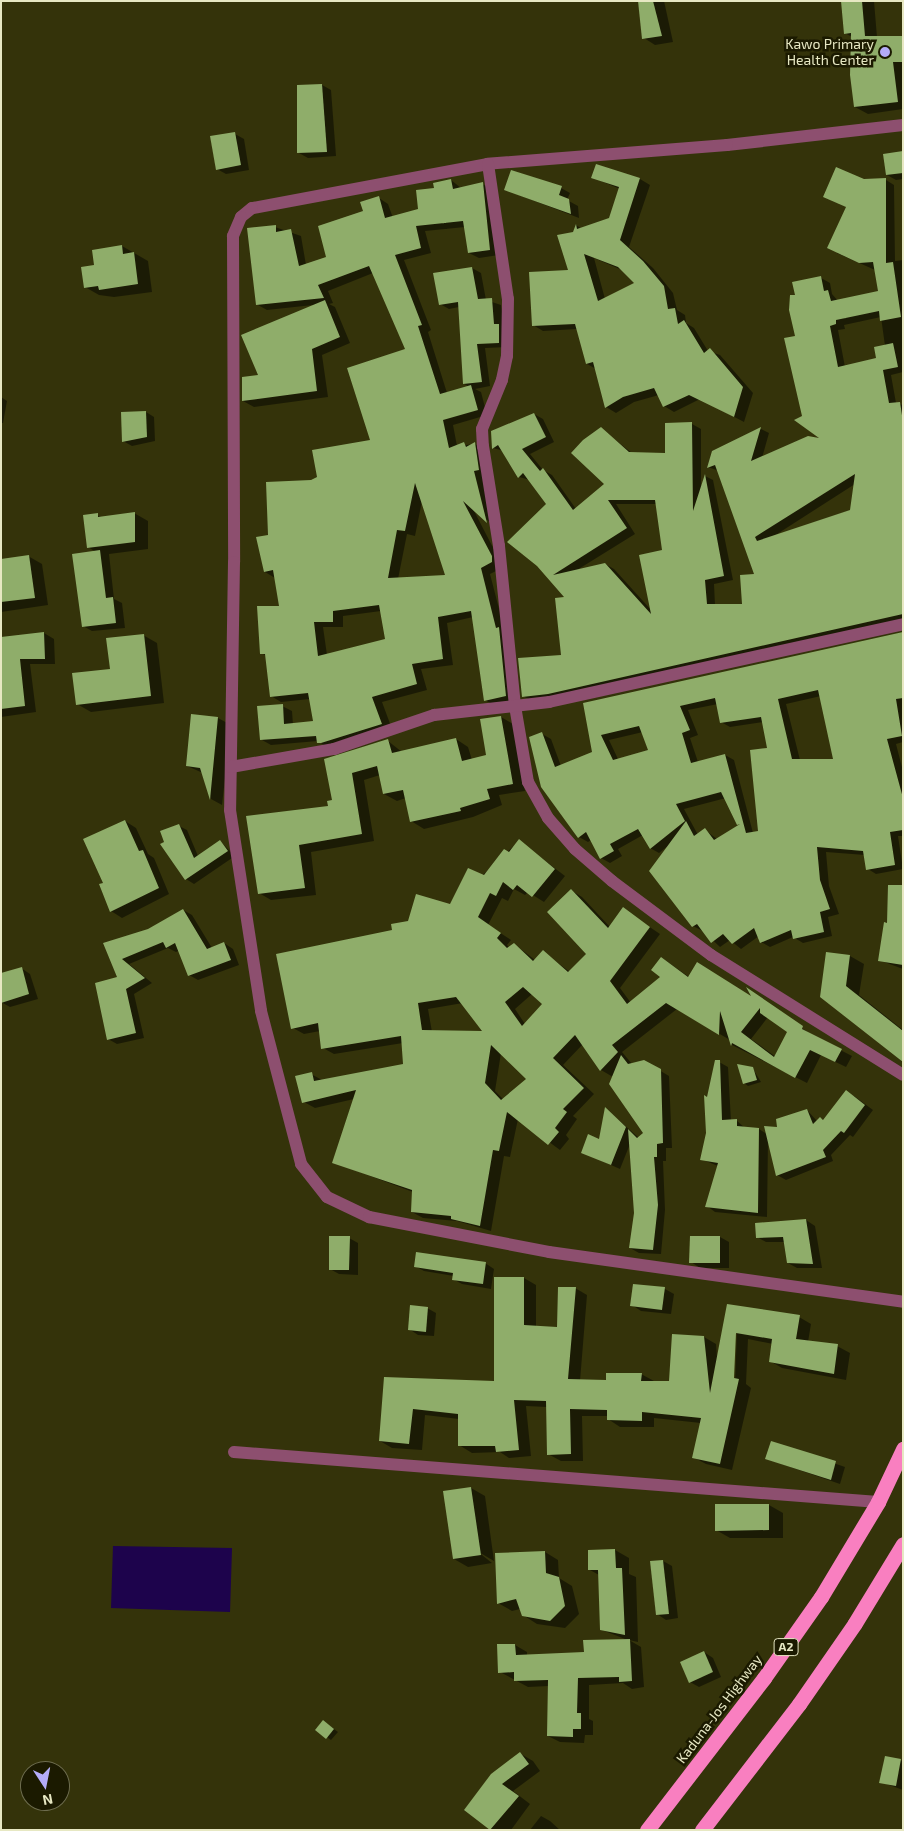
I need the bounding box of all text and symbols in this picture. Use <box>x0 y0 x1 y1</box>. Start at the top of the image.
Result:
place label: Kawo Primary Health Center <box>785 36 874 68</box>
marker: Kawo Primary Health Center <box>878 45 892 59</box>
road number: A2 <box>774 1638 798 1656</box>
street label: Kaduna-Jos Highway <box>673 1651 765 1767</box>
north arrow <box>20 1761 70 1811</box>
text: N <box>41 1791 54 1810</box>

